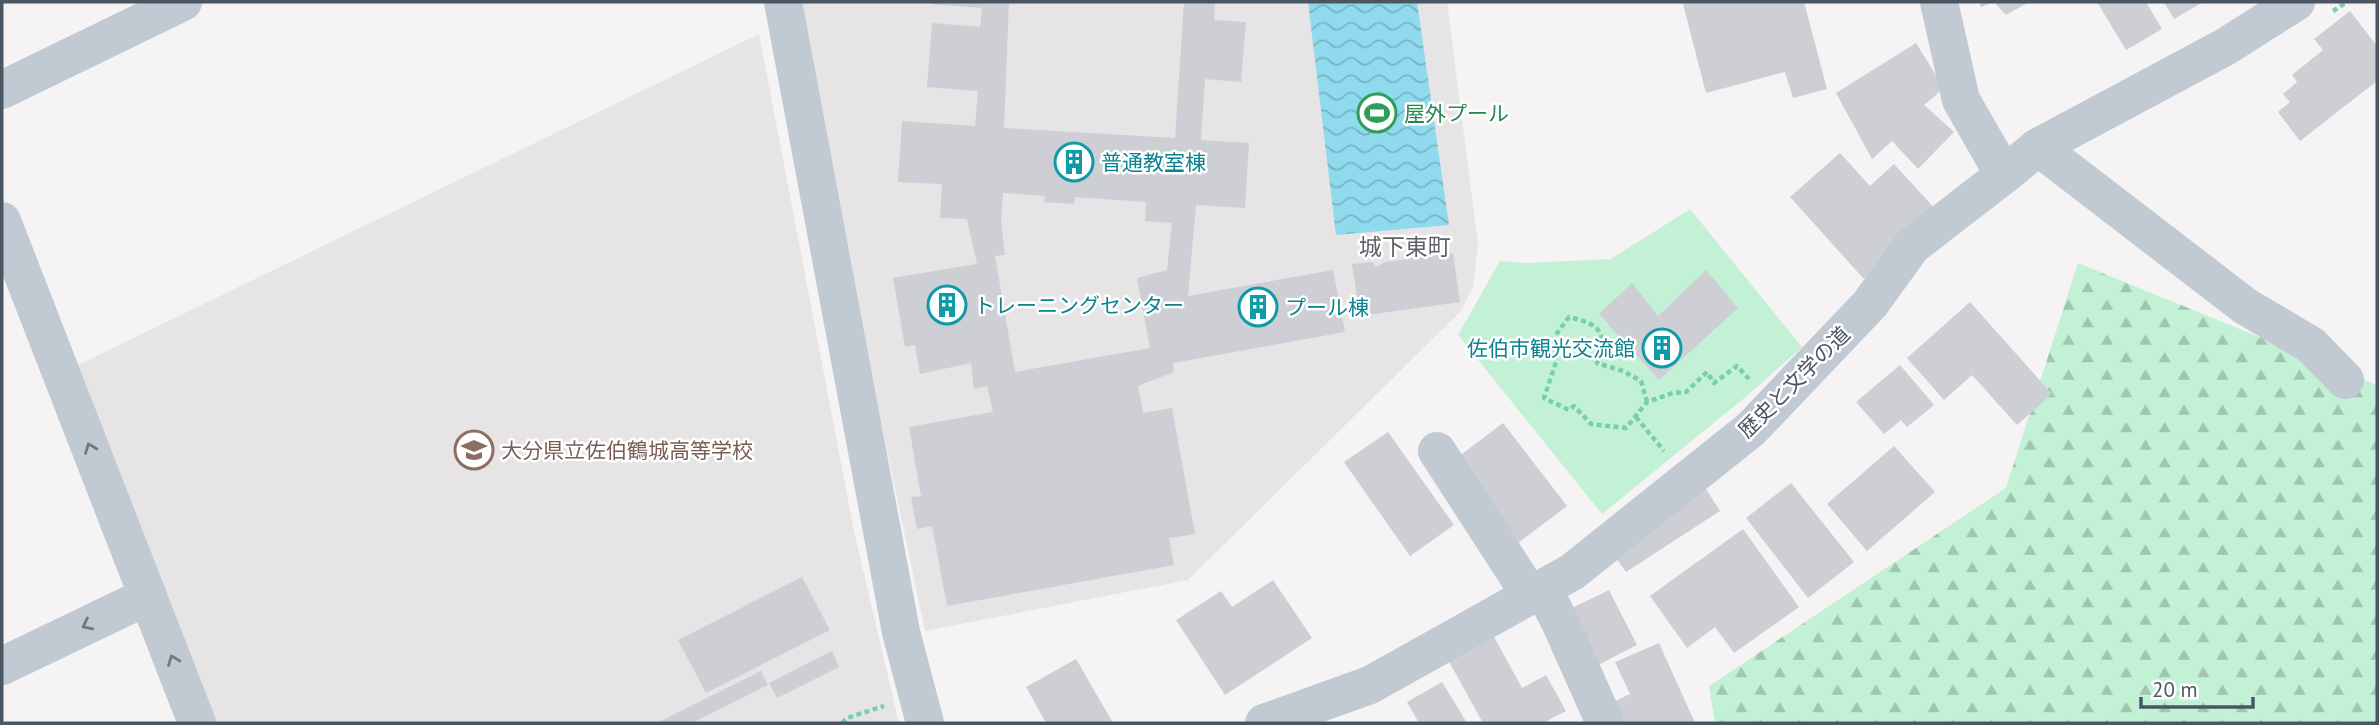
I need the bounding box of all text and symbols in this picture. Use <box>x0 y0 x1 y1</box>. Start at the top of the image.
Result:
sports icon: 屋外プール <box>1356 92 1398 134</box>
place label: 屋外プール <box>1404 100 1509 127</box>
building icon: 普通教室棟 <box>1053 141 1095 183</box>
place label: 普通教室棟 <box>1101 149 1206 176</box>
district label: 城下東町 <box>1359 232 1451 261</box>
building icon: トレーニングセンター <box>926 284 968 326</box>
building icon: プール棟 <box>1237 286 1279 328</box>
place label: トレーニングセンター <box>974 292 1184 319</box>
place label: プール棟 <box>1285 294 1369 321</box>
street label: 歴史と文学の道 <box>1732 320 1856 444</box>
building icon: 佐伯市観光交流館 <box>1641 327 1683 369</box>
place label: 佐伯市観光交流館 <box>1467 335 1635 362</box>
school or university icon: 大分県立佐伯鶴城高等学校 <box>453 429 495 471</box>
place label: 大分県立佐伯鶴城高等学校 <box>501 437 753 464</box>
one-way arrow <box>85 442 99 454</box>
one-way arrow <box>82 617 94 631</box>
one-way arrow <box>167 654 181 666</box>
scale bar <box>2141 666 2253 710</box>
text: 20 m <box>2152 676 2198 703</box>

